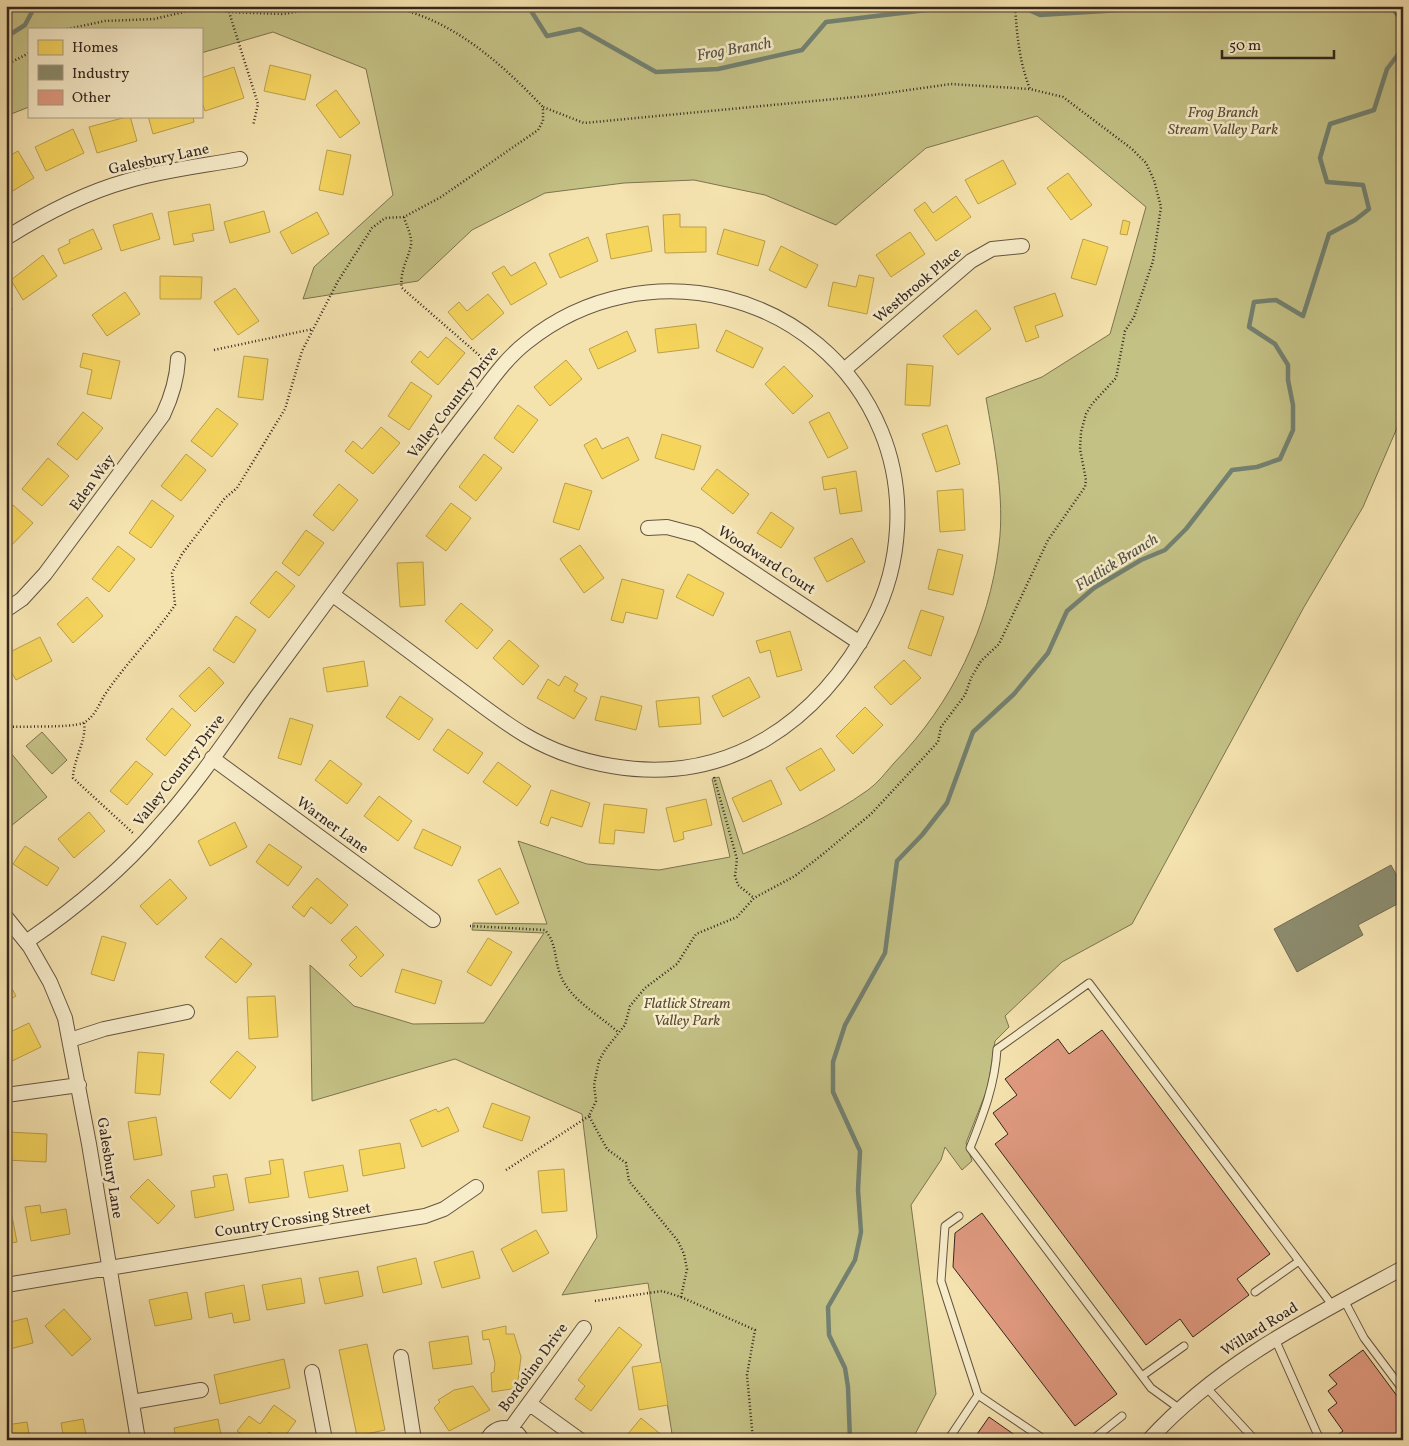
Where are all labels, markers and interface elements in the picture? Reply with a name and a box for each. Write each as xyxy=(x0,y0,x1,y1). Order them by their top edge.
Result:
legend xyxy=(28,28,202,118)
scale bar xyxy=(1222,28,1334,60)
water label: Frog Branch xyxy=(695,33,773,67)
text: 50 m xyxy=(1229,36,1261,57)
text: Homes xyxy=(72,38,118,59)
text: Industry xyxy=(72,64,129,85)
text: Other xyxy=(72,88,111,109)
park label: Frog Branch Stream Valley Park xyxy=(1168,103,1278,141)
street label: Galesbury Lane xyxy=(107,139,211,181)
street label: Westbrook Place xyxy=(870,243,966,329)
street label: Valley Country Drive xyxy=(404,343,504,463)
street label: Eden Way xyxy=(65,450,121,516)
street label: Woodward Court xyxy=(713,521,819,601)
water label: Flatlick Branch xyxy=(1071,529,1163,597)
street label: Valley Country Drive xyxy=(130,711,230,831)
street label: Warner Lane xyxy=(291,793,373,859)
park label: Flatlick Stream Valley Park xyxy=(643,994,731,1032)
street label: Galesbury Lane xyxy=(91,1116,127,1220)
street label: Country Crossing Street xyxy=(213,1198,373,1244)
street label: Willard Road xyxy=(1217,1298,1303,1362)
street label: Bordolino Drive xyxy=(495,1319,573,1417)

